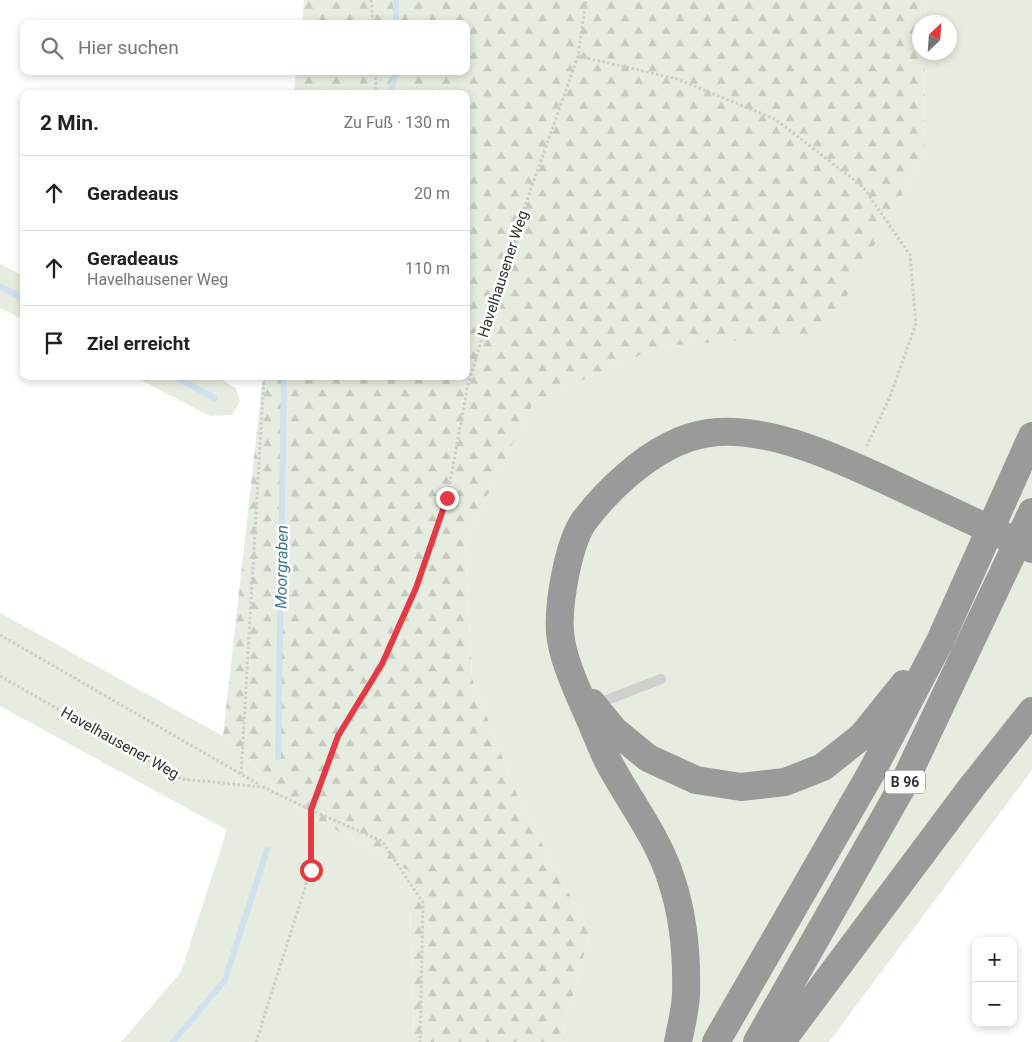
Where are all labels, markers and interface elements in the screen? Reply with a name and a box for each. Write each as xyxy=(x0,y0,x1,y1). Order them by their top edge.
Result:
north arrow xyxy=(912,15,957,60)
search box xyxy=(20,20,470,75)
icon: search xyxy=(38,34,66,62)
text: Hier suchen xyxy=(78,36,179,59)
text: 2 Min. xyxy=(40,111,99,135)
text: Zu Fuß · 130 m xyxy=(344,113,450,132)
icon: ahead xyxy=(40,179,68,207)
text: Geradeaus xyxy=(87,182,179,205)
text: 20 m xyxy=(414,184,450,203)
street label: Havelhausener Weg xyxy=(474,208,532,340)
text: Geradeaus xyxy=(87,247,179,270)
icon: ahead xyxy=(40,254,68,282)
text: 110 m xyxy=(405,259,450,278)
text: Havelhausener Weg xyxy=(87,270,228,289)
icon: arrive xyxy=(40,329,68,357)
text: Ziel erreicht xyxy=(87,332,190,355)
route end xyxy=(436,487,459,510)
water label: Moorgraben xyxy=(271,525,292,609)
street label: Havelhausener Weg xyxy=(58,703,182,783)
road number: B 96 xyxy=(885,770,925,794)
route start xyxy=(300,859,323,882)
map controls xyxy=(972,937,1017,1027)
button: + xyxy=(972,937,1017,982)
button: − xyxy=(972,982,1017,1027)

